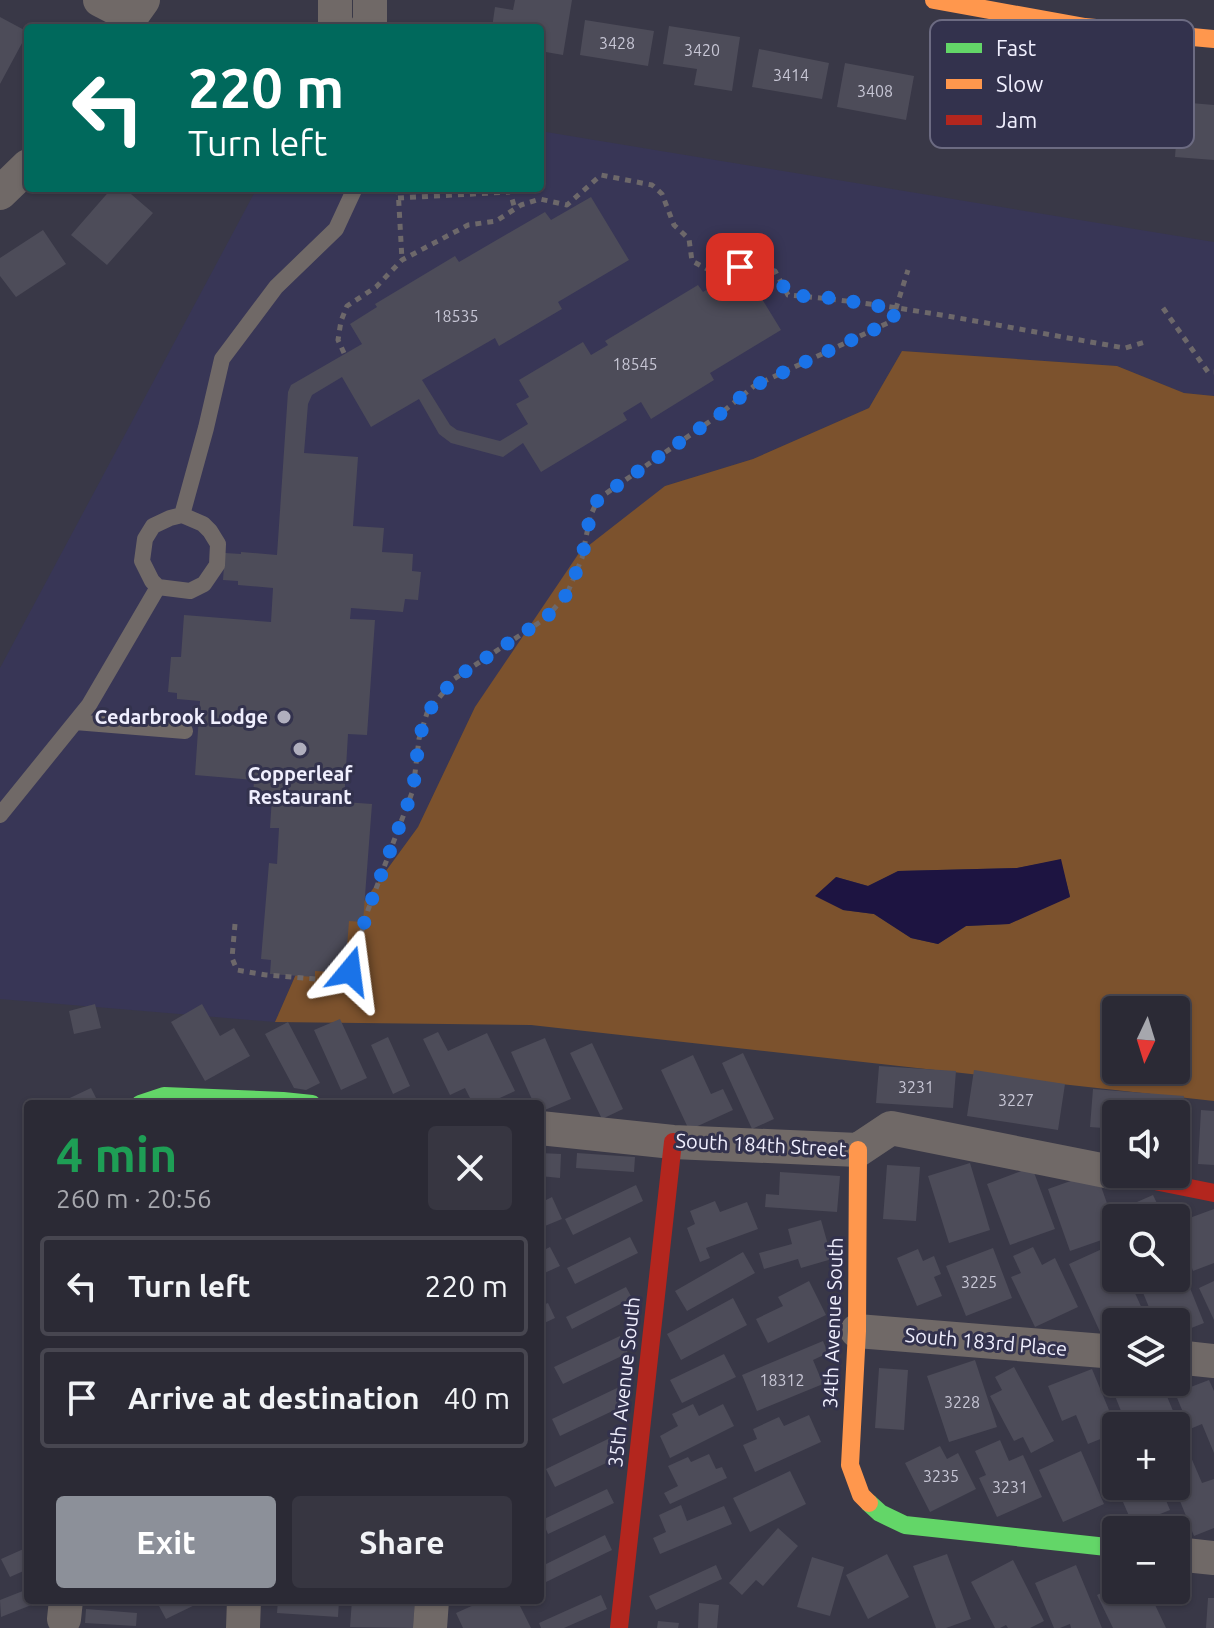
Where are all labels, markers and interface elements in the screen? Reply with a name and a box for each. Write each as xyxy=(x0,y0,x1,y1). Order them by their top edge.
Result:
legend xyxy=(930,20,1194,148)
house number: 3428 xyxy=(599,34,635,52)
text: Fast xyxy=(996,35,1037,60)
house number: 3420 xyxy=(684,41,720,59)
icon: left xyxy=(56,56,160,160)
text: 220 m xyxy=(188,56,344,119)
house number: 3414 xyxy=(773,66,809,84)
text: Slow xyxy=(996,71,1043,96)
house number: 3408 xyxy=(857,82,893,100)
text: Jam xyxy=(996,107,1037,132)
text: Turn left xyxy=(188,122,327,163)
pin xyxy=(706,233,774,301)
icon: arrive xyxy=(718,245,762,289)
house number: 18535 xyxy=(433,307,479,325)
house number: 18545 xyxy=(612,355,658,373)
place label: Cedarbrook Lodge xyxy=(94,705,268,728)
marker: Cedarbrook Lodge xyxy=(275,708,293,726)
marker: Copperleaf Restaurant xyxy=(291,740,309,758)
place label: Copperleaf Restaurant xyxy=(247,762,353,808)
position arrow xyxy=(308,929,392,1013)
north arrow xyxy=(1102,996,1190,1084)
map controls xyxy=(1102,996,1190,1604)
house number: 3231 xyxy=(898,1078,934,1096)
house number: 3227 xyxy=(998,1091,1034,1109)
button: sound xyxy=(1102,1100,1190,1188)
button: close xyxy=(428,1126,512,1210)
text: 4 min xyxy=(56,1127,177,1181)
street label: South 184th Street xyxy=(675,1129,847,1160)
text: 260 m · 20:56 xyxy=(56,1184,212,1213)
button: search xyxy=(1102,1204,1190,1292)
street label: 34th Avenue South xyxy=(818,1237,847,1409)
icon: left xyxy=(60,1264,104,1308)
text: Turn left xyxy=(128,1269,250,1303)
text: 220 m xyxy=(424,1269,508,1303)
house number: 3225 xyxy=(961,1273,997,1291)
street label: 35th Avenue South xyxy=(603,1296,644,1468)
button: layers xyxy=(1102,1308,1190,1396)
street label: South 183rd Place xyxy=(904,1323,1068,1360)
house number: 18312 xyxy=(759,1371,805,1389)
icon: arrive xyxy=(60,1376,104,1420)
text: Arrive at destination xyxy=(128,1381,420,1415)
text: 40 m xyxy=(444,1381,510,1415)
house number: 3228 xyxy=(944,1393,980,1411)
button: + xyxy=(1102,1412,1190,1500)
house number: 3235 xyxy=(923,1467,959,1485)
house number: 3231 xyxy=(992,1478,1028,1496)
button: Exit xyxy=(56,1496,276,1588)
button: Share xyxy=(292,1496,512,1588)
button: − xyxy=(1102,1516,1190,1604)

